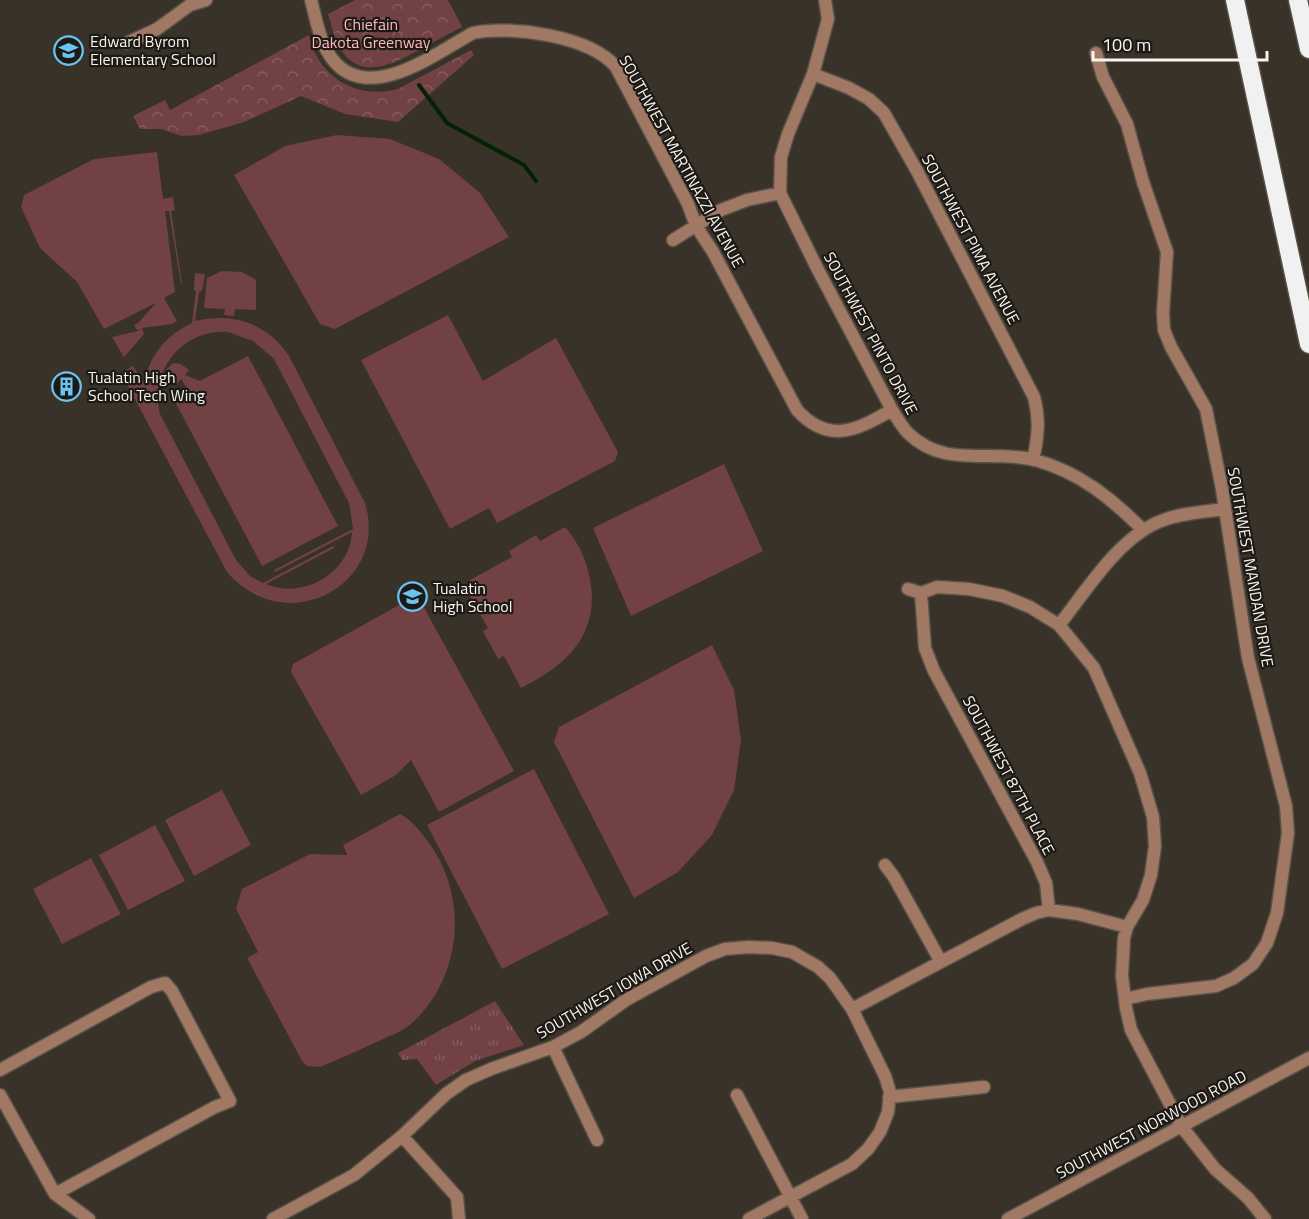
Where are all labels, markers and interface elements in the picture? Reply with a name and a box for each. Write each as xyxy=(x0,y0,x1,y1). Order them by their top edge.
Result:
park label: Chiefain Dakota Greenway xyxy=(311,12,431,54)
scale bar xyxy=(1093,24,1267,62)
place label: Edward Byrom Elementary School xyxy=(90,29,216,71)
text: 100 m xyxy=(1102,31,1151,58)
school or university icon: Edward Byrom Elementary School xyxy=(53,34,85,66)
street label: SOUTHWEST MARTINAZZI AVENUE xyxy=(613,50,751,272)
street label: SOUTHWEST PIMA AVENUE xyxy=(916,150,1026,328)
street label: SOUTHWEST PINTO DRIVE xyxy=(818,247,924,419)
place label: Tualatin High School Tech Wing xyxy=(88,365,205,407)
building icon: Tualatin High School Tech Wing xyxy=(51,370,83,402)
street label: SOUTHWEST MANDAN DRIVE xyxy=(1222,465,1280,669)
place label: Tualatin High School xyxy=(433,576,512,618)
school or university icon: Tualatin High School xyxy=(396,581,428,613)
street label: SOUTHWEST 87TH PLACE xyxy=(957,691,1061,859)
street label: SOUTHWEST IOWA DRIVE xyxy=(532,936,696,1044)
street label: SOUTHWEST NORWOOD ROAD xyxy=(1051,1063,1251,1185)

